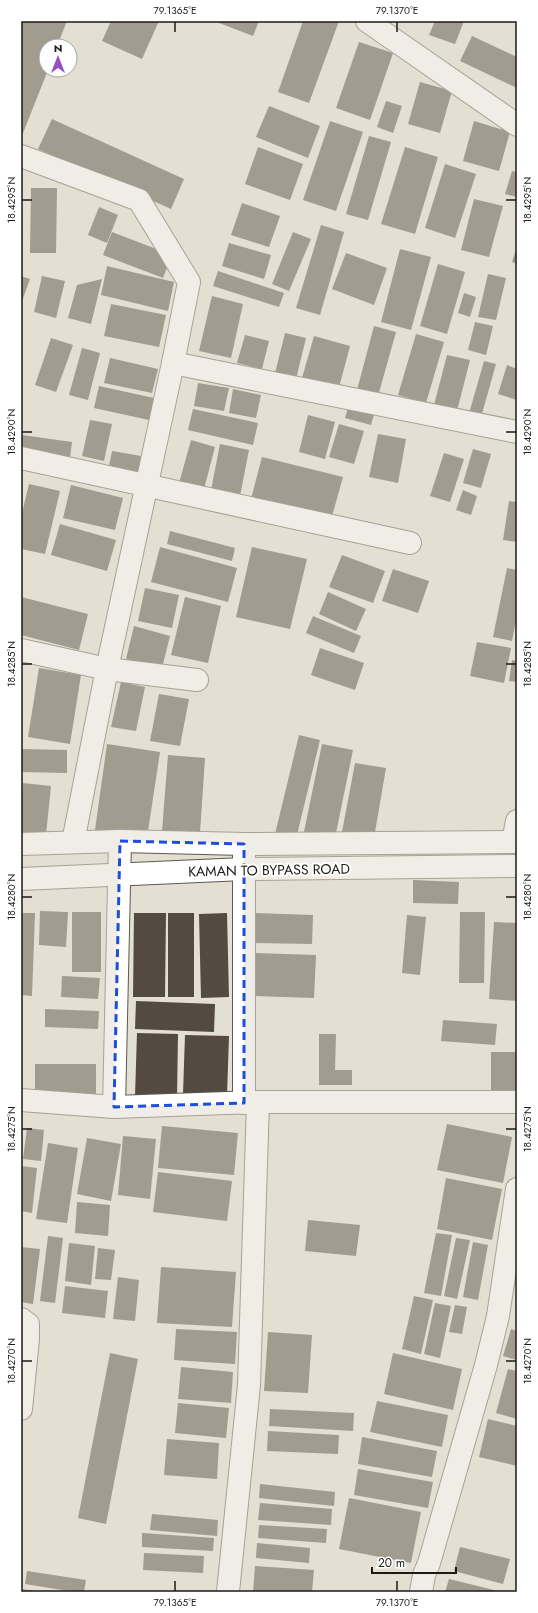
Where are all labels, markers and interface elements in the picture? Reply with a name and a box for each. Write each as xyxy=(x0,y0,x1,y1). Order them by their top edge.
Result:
text: 79.1365°E xyxy=(154,3,196,18)
text: 79.1370°E xyxy=(376,3,418,18)
north arrow xyxy=(38,38,78,78)
text: N xyxy=(54,40,62,56)
text: 18.4295°N xyxy=(4,177,19,223)
text: 18.4295°N xyxy=(520,177,535,223)
text: 18.4290°N xyxy=(4,409,19,455)
text: 18.4290°N xyxy=(520,409,535,455)
text: 18.4285°N xyxy=(4,641,19,687)
text: 18.4285°N xyxy=(520,641,535,687)
street label: KAMAN TO BYPASS ROAD xyxy=(188,859,350,881)
text: 18.4280°N xyxy=(4,874,19,920)
text: 18.4280°N xyxy=(520,874,535,920)
text: 18.4275°N xyxy=(4,1106,19,1152)
text: 18.4275°N xyxy=(520,1106,535,1152)
text: 18.4270°N xyxy=(4,1338,19,1384)
text: 18.4270°N xyxy=(520,1338,535,1384)
scale bar xyxy=(372,1549,456,1575)
text: 20 m xyxy=(378,1554,405,1572)
text: 79.1365°E xyxy=(154,1595,196,1610)
text: 79.1370°E xyxy=(376,1595,418,1610)

